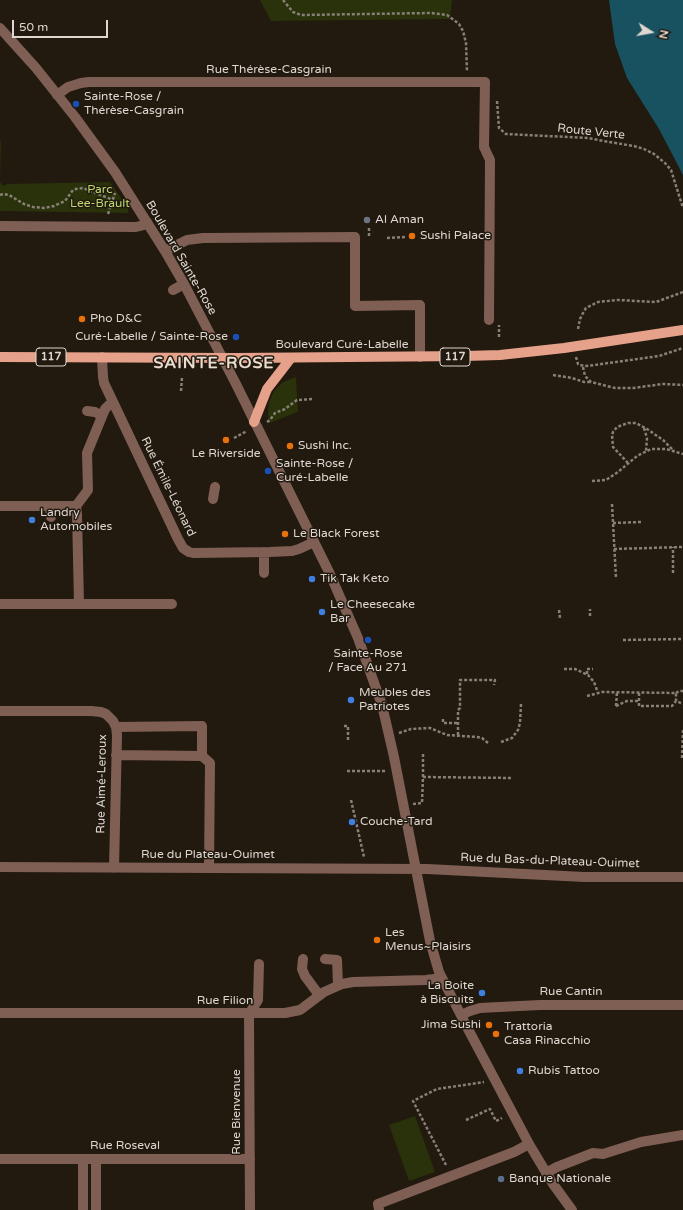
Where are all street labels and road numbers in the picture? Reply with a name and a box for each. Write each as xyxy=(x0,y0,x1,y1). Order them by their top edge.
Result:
street label: Rue Thérèse-Casgrain xyxy=(206,63,332,77)
street label: Route Verte xyxy=(556,121,626,143)
street label: Boulevard Sainte-Rose xyxy=(142,198,220,318)
street label: Boulevard Curé-Labelle xyxy=(275,338,409,352)
road number: 117 xyxy=(36,348,66,366)
road number: 117 xyxy=(440,348,470,366)
street label: Rue Émile-Léonard xyxy=(138,435,198,539)
street label: Rue Aimé-Leroux xyxy=(94,734,110,834)
street label: Rue du Plateau-Ouimet xyxy=(141,848,275,862)
street label: Rue du Bas-du-Plateau-Ouimet xyxy=(460,851,640,871)
street label: Rue Cantin xyxy=(540,985,602,999)
street label: Rue Filion xyxy=(197,994,253,1008)
street label: Rue Bienvenue xyxy=(230,1069,244,1155)
street label: Rue Roseval xyxy=(90,1139,160,1153)

